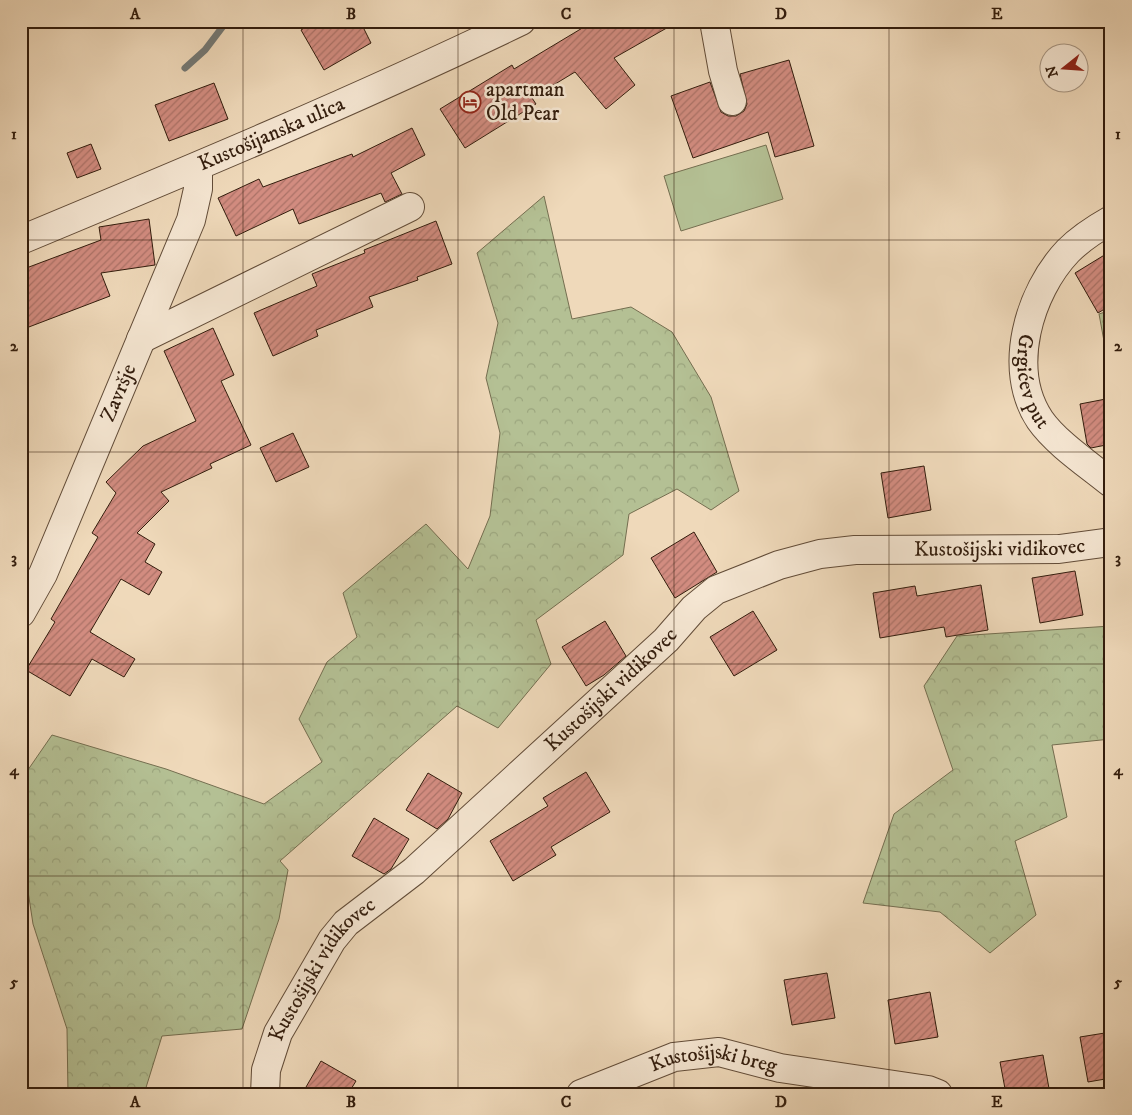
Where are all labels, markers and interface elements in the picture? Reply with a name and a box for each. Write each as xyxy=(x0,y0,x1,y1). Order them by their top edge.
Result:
text: A xyxy=(129,4,141,24)
text: B xyxy=(346,4,356,24)
text: C xyxy=(561,4,571,24)
text: D xyxy=(775,4,787,24)
text: E xyxy=(991,4,1003,24)
north arrow xyxy=(1040,42,1090,92)
text: N xyxy=(1042,63,1063,80)
place label: apartman Old Pear xyxy=(486,77,565,127)
hotel icon: apartman Old Pear xyxy=(458,90,482,114)
street label: Kustošijanska ulica xyxy=(194,91,349,177)
text: 1 xyxy=(11,124,17,144)
text: 1 xyxy=(1115,124,1121,144)
street label: Grgićev put xyxy=(1010,332,1055,434)
text: 2 xyxy=(10,336,19,356)
text: 2 xyxy=(1114,336,1123,356)
street label: Završje xyxy=(95,360,142,426)
street label: Kustošijski vidikovec xyxy=(914,533,1087,563)
text: 3 xyxy=(11,548,17,568)
text: 3 xyxy=(1115,548,1121,568)
street label: Kustošijski vidikovec xyxy=(539,623,684,757)
text: 4 xyxy=(8,760,19,780)
text: 4 xyxy=(1112,760,1123,780)
street label: Kustošijski vidikovec xyxy=(263,892,381,1044)
text: 5 xyxy=(9,972,18,992)
text: 5 xyxy=(1113,972,1122,992)
street label: Kustošijski breg xyxy=(646,1039,781,1080)
text: A xyxy=(129,1092,141,1112)
text: B xyxy=(346,1092,356,1112)
text: C xyxy=(561,1092,571,1112)
text: D xyxy=(775,1092,787,1112)
text: E xyxy=(991,1092,1003,1112)

